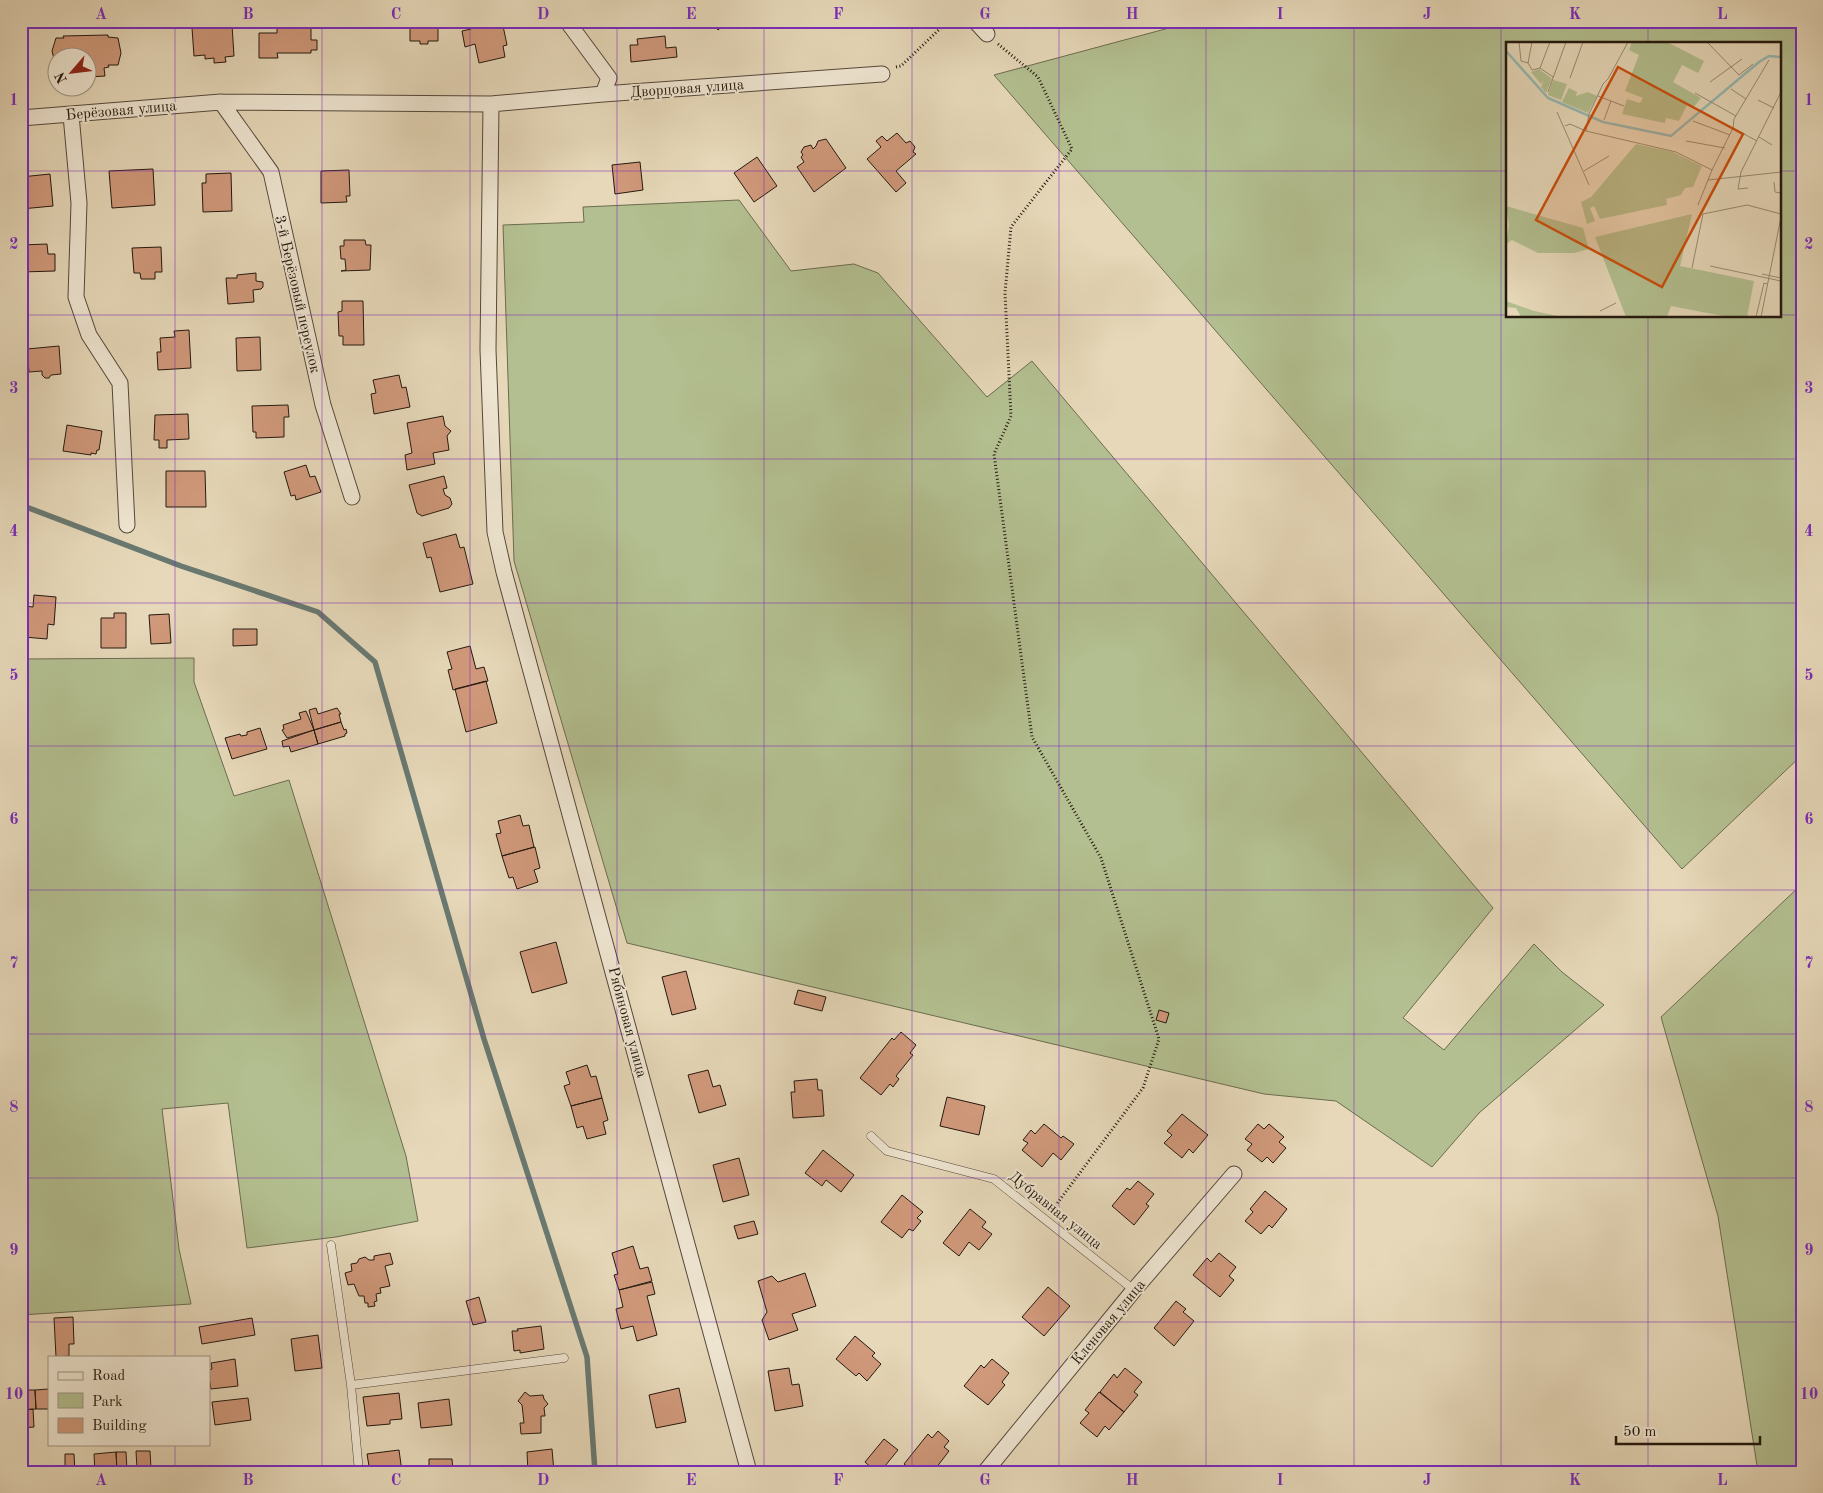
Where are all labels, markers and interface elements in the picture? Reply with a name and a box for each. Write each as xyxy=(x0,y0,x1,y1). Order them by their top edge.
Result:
text: A xyxy=(95,7,107,23)
text: B xyxy=(242,7,254,23)
text: C xyxy=(391,7,401,23)
text: D xyxy=(537,7,549,23)
text: E xyxy=(685,7,697,23)
text: F xyxy=(833,7,844,23)
text: G xyxy=(979,7,991,23)
text: H xyxy=(1125,7,1139,23)
text: I xyxy=(1276,7,1284,23)
text: J xyxy=(1423,7,1432,23)
text: K xyxy=(1569,7,1581,23)
text: L xyxy=(1717,7,1728,23)
inset map xyxy=(1506,42,1780,318)
north arrow xyxy=(48,48,98,98)
text: N xyxy=(53,69,70,86)
street label: Дворцовая улица xyxy=(630,78,745,101)
text: 1 xyxy=(9,93,19,109)
text: 1 xyxy=(1804,93,1814,109)
street label: Берёзовая улица xyxy=(65,99,178,124)
street label: 3-й Берёзовый переулок xyxy=(271,214,322,375)
text: 2 xyxy=(9,237,19,253)
text: 2 xyxy=(1804,237,1814,253)
text: 3 xyxy=(9,381,19,397)
text: 3 xyxy=(1804,381,1814,397)
text: 4 xyxy=(9,524,19,540)
text: 4 xyxy=(1804,524,1814,540)
text: 5 xyxy=(9,668,19,684)
text: 5 xyxy=(1804,668,1814,684)
text: 6 xyxy=(9,812,19,828)
text: 6 xyxy=(1804,812,1814,828)
text: 7 xyxy=(9,956,19,972)
text: 7 xyxy=(1804,956,1814,972)
street label: Рябиновая улица xyxy=(605,965,649,1080)
text: 8 xyxy=(9,1100,19,1116)
text: 8 xyxy=(1804,1100,1814,1116)
street label: Дубравная улица xyxy=(1006,1169,1105,1254)
text: 9 xyxy=(9,1243,19,1259)
text: 9 xyxy=(1804,1243,1814,1259)
street label: Кленовая улица xyxy=(1069,1277,1149,1368)
legend xyxy=(48,1356,210,1446)
text: Road xyxy=(92,1369,126,1384)
text: 10 xyxy=(5,1387,23,1403)
text: 10 xyxy=(1800,1387,1818,1403)
text: Park xyxy=(92,1395,123,1410)
scale bar xyxy=(1616,1413,1759,1445)
text: Building xyxy=(92,1419,147,1434)
text: 50 m xyxy=(1623,1425,1657,1440)
text: A xyxy=(95,1473,107,1489)
text: B xyxy=(242,1473,254,1489)
text: C xyxy=(391,1473,401,1489)
text: D xyxy=(537,1473,549,1489)
text: E xyxy=(685,1473,697,1489)
text: F xyxy=(833,1473,844,1489)
text: G xyxy=(979,1473,991,1489)
text: H xyxy=(1125,1473,1139,1489)
text: I xyxy=(1276,1473,1284,1489)
text: J xyxy=(1423,1473,1432,1489)
text: K xyxy=(1569,1473,1581,1489)
text: L xyxy=(1717,1473,1728,1489)

